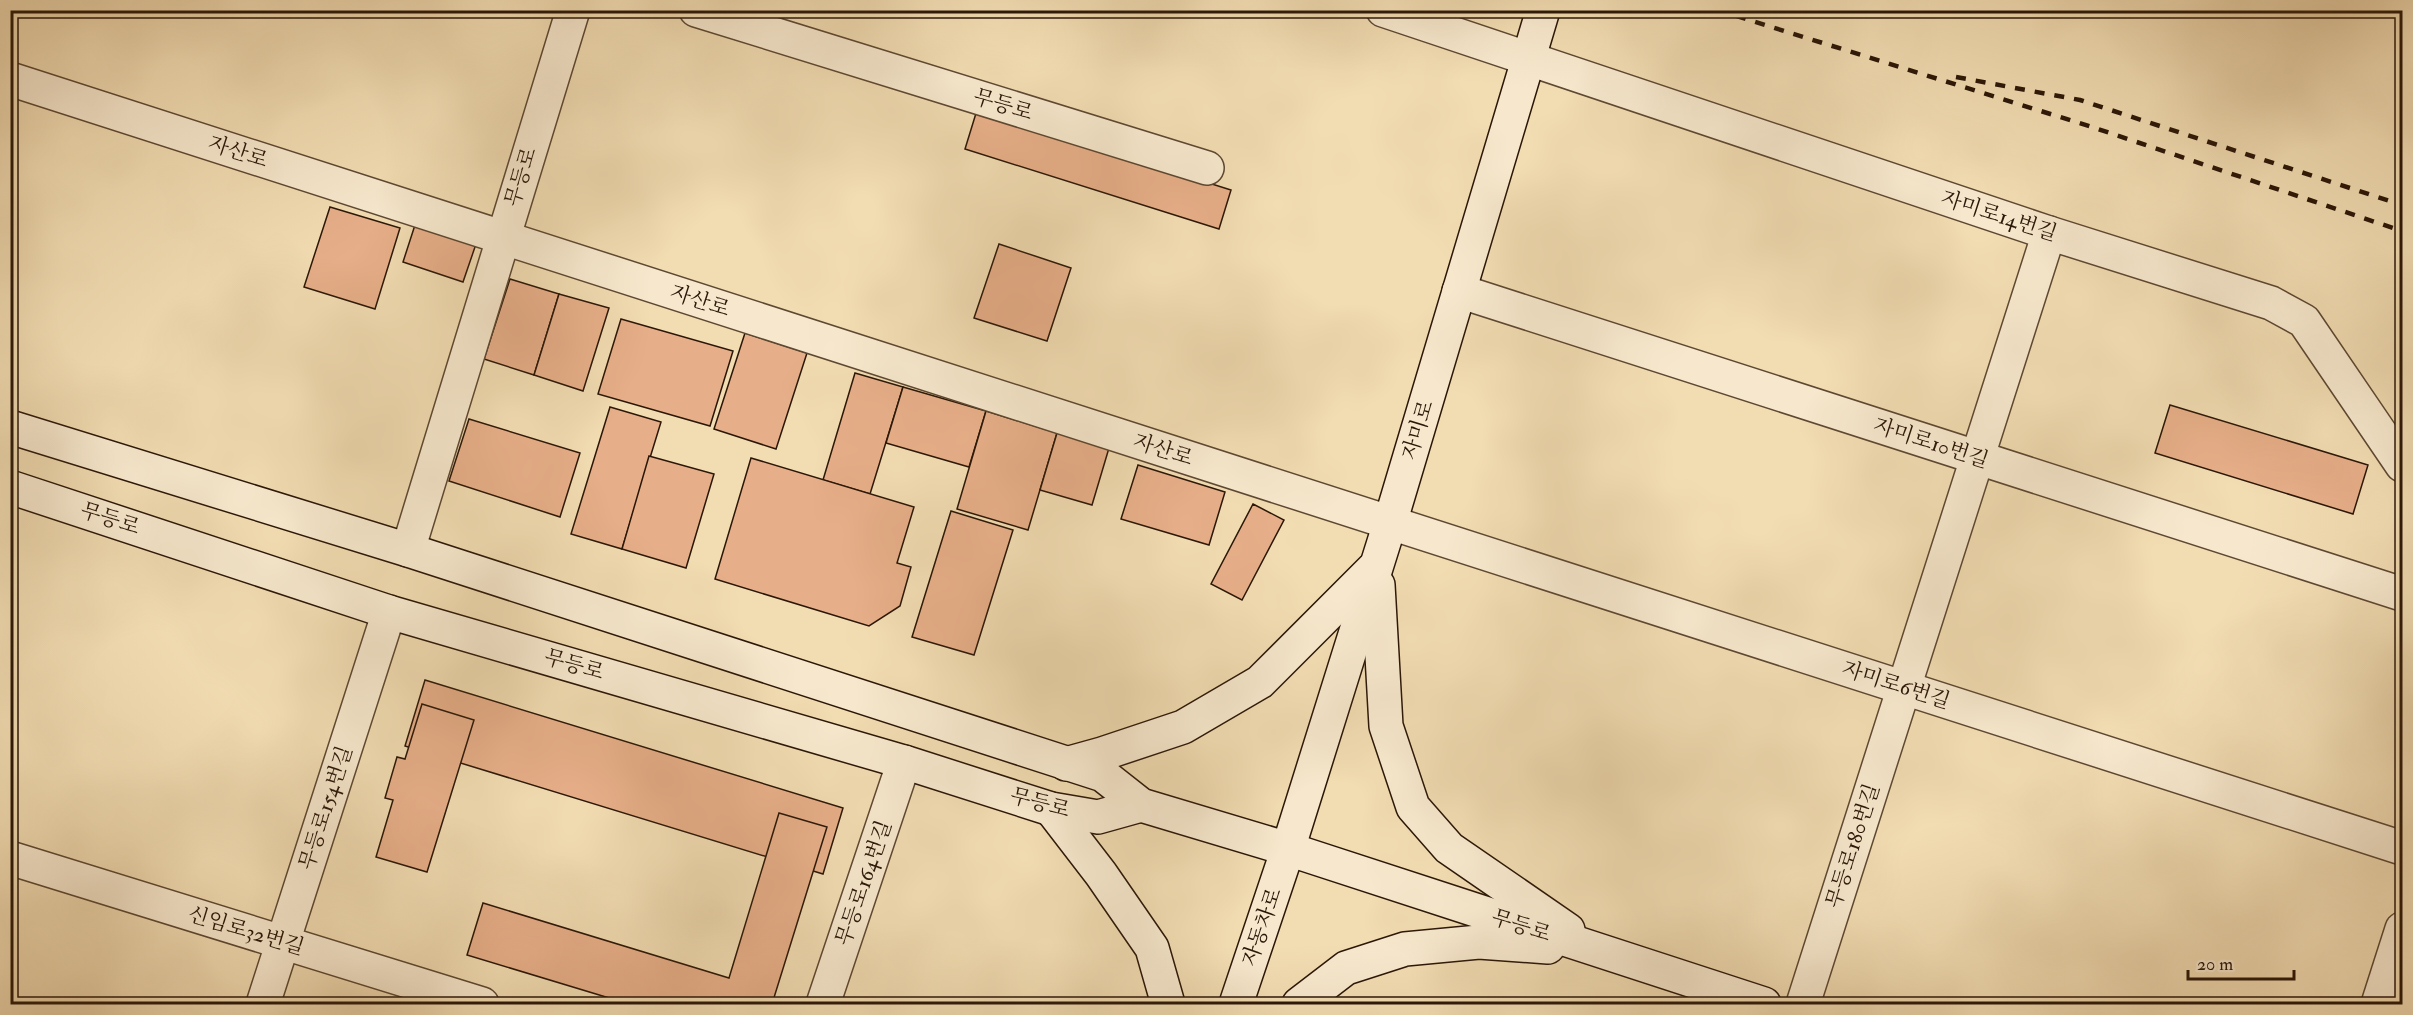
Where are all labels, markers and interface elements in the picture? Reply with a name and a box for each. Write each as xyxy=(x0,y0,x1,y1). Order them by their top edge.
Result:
street label: 무등로 xyxy=(970,83,1036,127)
street label: 자산로 xyxy=(205,130,271,174)
street label: 무등로 xyxy=(499,144,543,210)
street label: 자미로14번길 xyxy=(1938,185,2060,247)
street label: 자산로 xyxy=(667,279,733,323)
street label: 자미로 xyxy=(1396,397,1440,463)
street label: 자미로10번길 xyxy=(1870,412,1992,474)
street label: 자산로 xyxy=(1130,428,1196,472)
street label: 무등로 xyxy=(77,497,143,541)
street label: 무등로 xyxy=(541,644,607,686)
street label: 자미로6번길 xyxy=(1839,655,1953,715)
street label: 무등로154번길 xyxy=(293,743,359,873)
street label: 무등로180번길 xyxy=(1820,780,1886,912)
street label: 무등로 xyxy=(1007,782,1073,824)
street label: 무등로164번길 xyxy=(830,817,898,949)
street label: 자동차로 xyxy=(1236,884,1288,970)
street label: 신임로32번길 xyxy=(185,901,307,961)
street label: 무등로 xyxy=(1488,904,1554,948)
scale bar xyxy=(2188,943,2294,981)
text: 20 m xyxy=(2197,953,2233,976)

